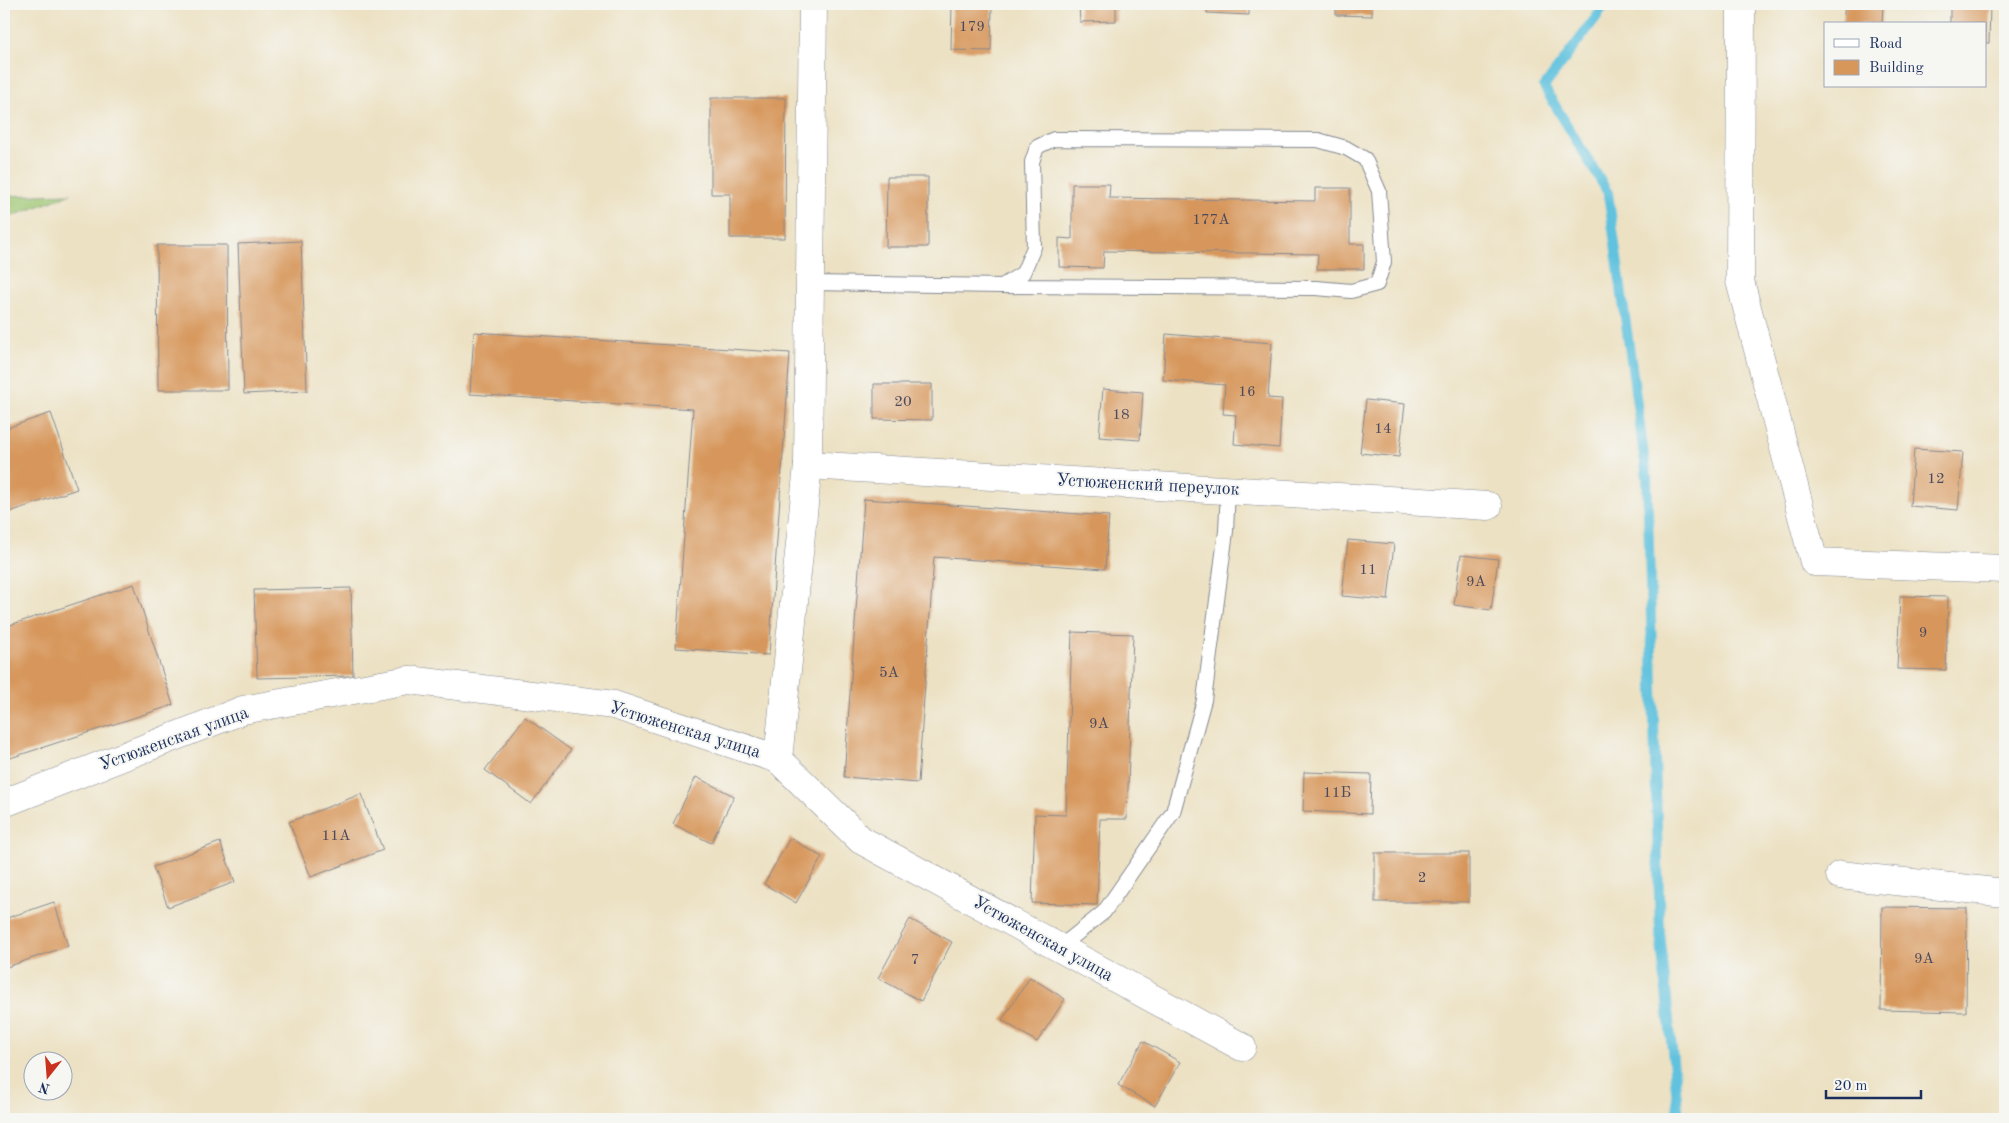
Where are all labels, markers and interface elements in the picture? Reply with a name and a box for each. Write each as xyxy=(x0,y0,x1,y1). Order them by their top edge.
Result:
house number: 179 xyxy=(959,20,985,35)
legend xyxy=(1824,22,1986,88)
text: Road xyxy=(1869,37,1903,52)
text: Building xyxy=(1869,61,1924,76)
house number: 177А xyxy=(1192,213,1230,228)
house number: 16 xyxy=(1238,385,1256,400)
house number: 20 xyxy=(894,395,912,410)
house number: 18 xyxy=(1112,408,1130,423)
house number: 14 xyxy=(1374,422,1392,437)
street label: Устюженский переулок xyxy=(1056,471,1240,499)
house number: 12 xyxy=(1927,472,1945,487)
house number: 11 xyxy=(1359,563,1377,578)
house number: 9А xyxy=(1466,575,1487,590)
house number: 9 xyxy=(1919,626,1927,641)
house number: 5А xyxy=(879,666,900,681)
street label: Устюженская улица xyxy=(607,698,763,762)
street label: Устюженская улица xyxy=(97,704,251,774)
house number: 9А xyxy=(1089,717,1110,732)
house number: 11Б xyxy=(1323,786,1351,801)
house number: 11А xyxy=(322,829,351,844)
house number: 2 xyxy=(1418,871,1426,886)
street label: Устюженская улица xyxy=(970,893,1116,985)
house number: 9А xyxy=(1914,952,1935,967)
house number: 7 xyxy=(911,953,919,968)
north arrow xyxy=(22,1050,72,1100)
scale bar xyxy=(1826,1068,1922,1100)
text: N xyxy=(37,1079,52,1096)
text: 20 m xyxy=(1834,1079,1868,1094)

